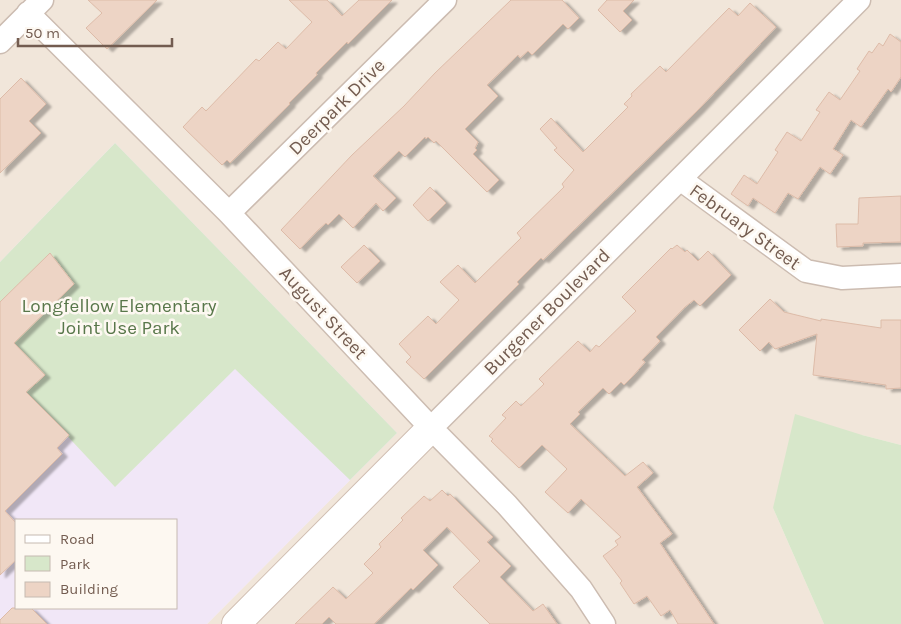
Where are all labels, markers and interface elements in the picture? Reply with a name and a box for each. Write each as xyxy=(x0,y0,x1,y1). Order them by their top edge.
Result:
scale bar xyxy=(18,15,171,47)
text: 50 m xyxy=(25,24,60,42)
street label: Deerpark Drive xyxy=(284,54,390,160)
street label: February Street xyxy=(685,179,805,275)
street label: Burgener Boulevard xyxy=(479,244,615,380)
street label: August Street xyxy=(275,262,371,364)
park label: Longfellow Elementary Joint Use Park xyxy=(21,295,217,339)
legend xyxy=(15,519,178,609)
text: Road xyxy=(60,530,95,548)
text: Park xyxy=(60,555,90,573)
text: Building xyxy=(60,580,118,598)

